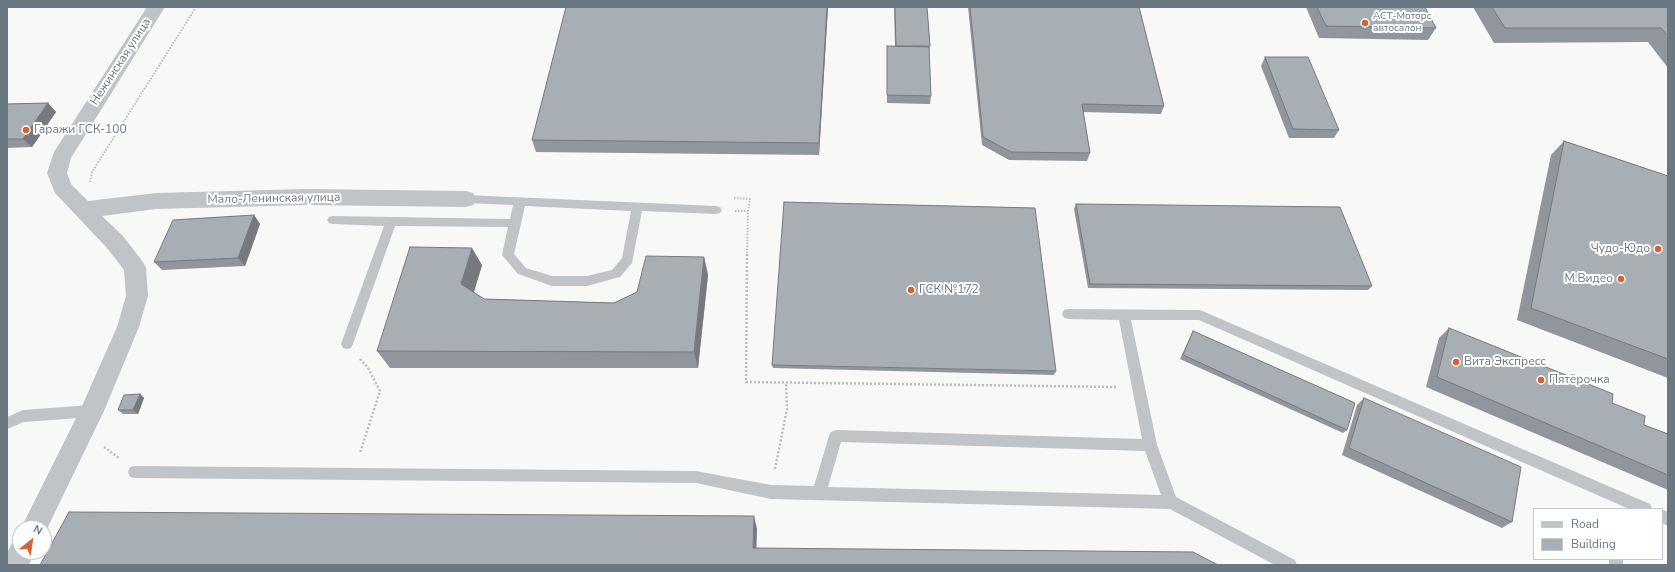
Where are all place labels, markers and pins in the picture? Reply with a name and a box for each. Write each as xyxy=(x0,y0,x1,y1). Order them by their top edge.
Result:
place label: АСТ-Моторс автосалон xyxy=(1373,11,1431,34)
marker: АСТ-Моторс автосалон xyxy=(1360,18,1370,28)
place label: Гаражи ГСК-100 xyxy=(34,123,127,137)
marker: Гаражи ГСК-100 xyxy=(21,125,31,135)
place label: Чудо-Юдо xyxy=(1591,242,1650,256)
marker: Чудо-Юдо xyxy=(1653,244,1663,254)
place label: М.Видео xyxy=(1564,272,1613,286)
marker: М.Видео xyxy=(1616,274,1626,284)
place label: ГСК №172 xyxy=(919,283,979,297)
marker: ГСК №172 xyxy=(906,285,916,295)
place label: Вита Экспресс xyxy=(1464,355,1546,369)
marker: Вита Экспресс xyxy=(1451,357,1461,367)
place label: Пятёрочка xyxy=(1549,373,1610,387)
marker: Пятёрочка xyxy=(1536,375,1546,385)

